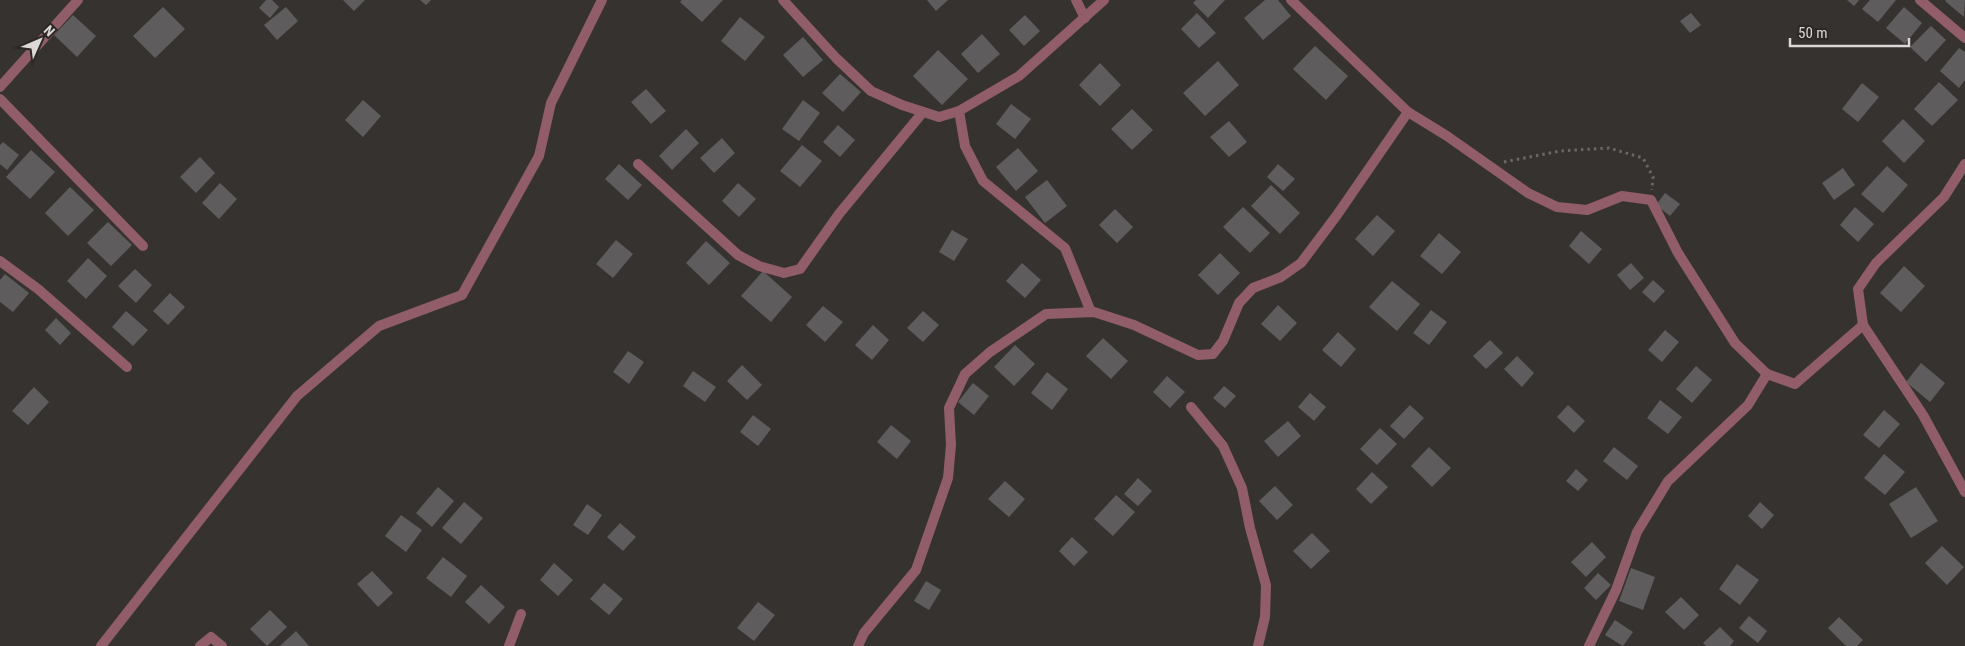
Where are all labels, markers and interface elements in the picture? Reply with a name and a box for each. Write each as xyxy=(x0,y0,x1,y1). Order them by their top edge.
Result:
north arrow xyxy=(15,15,65,65)
scale bar xyxy=(1790,15,1909,47)
text: N xyxy=(41,22,58,39)
text: 50 m xyxy=(1798,24,1828,42)

